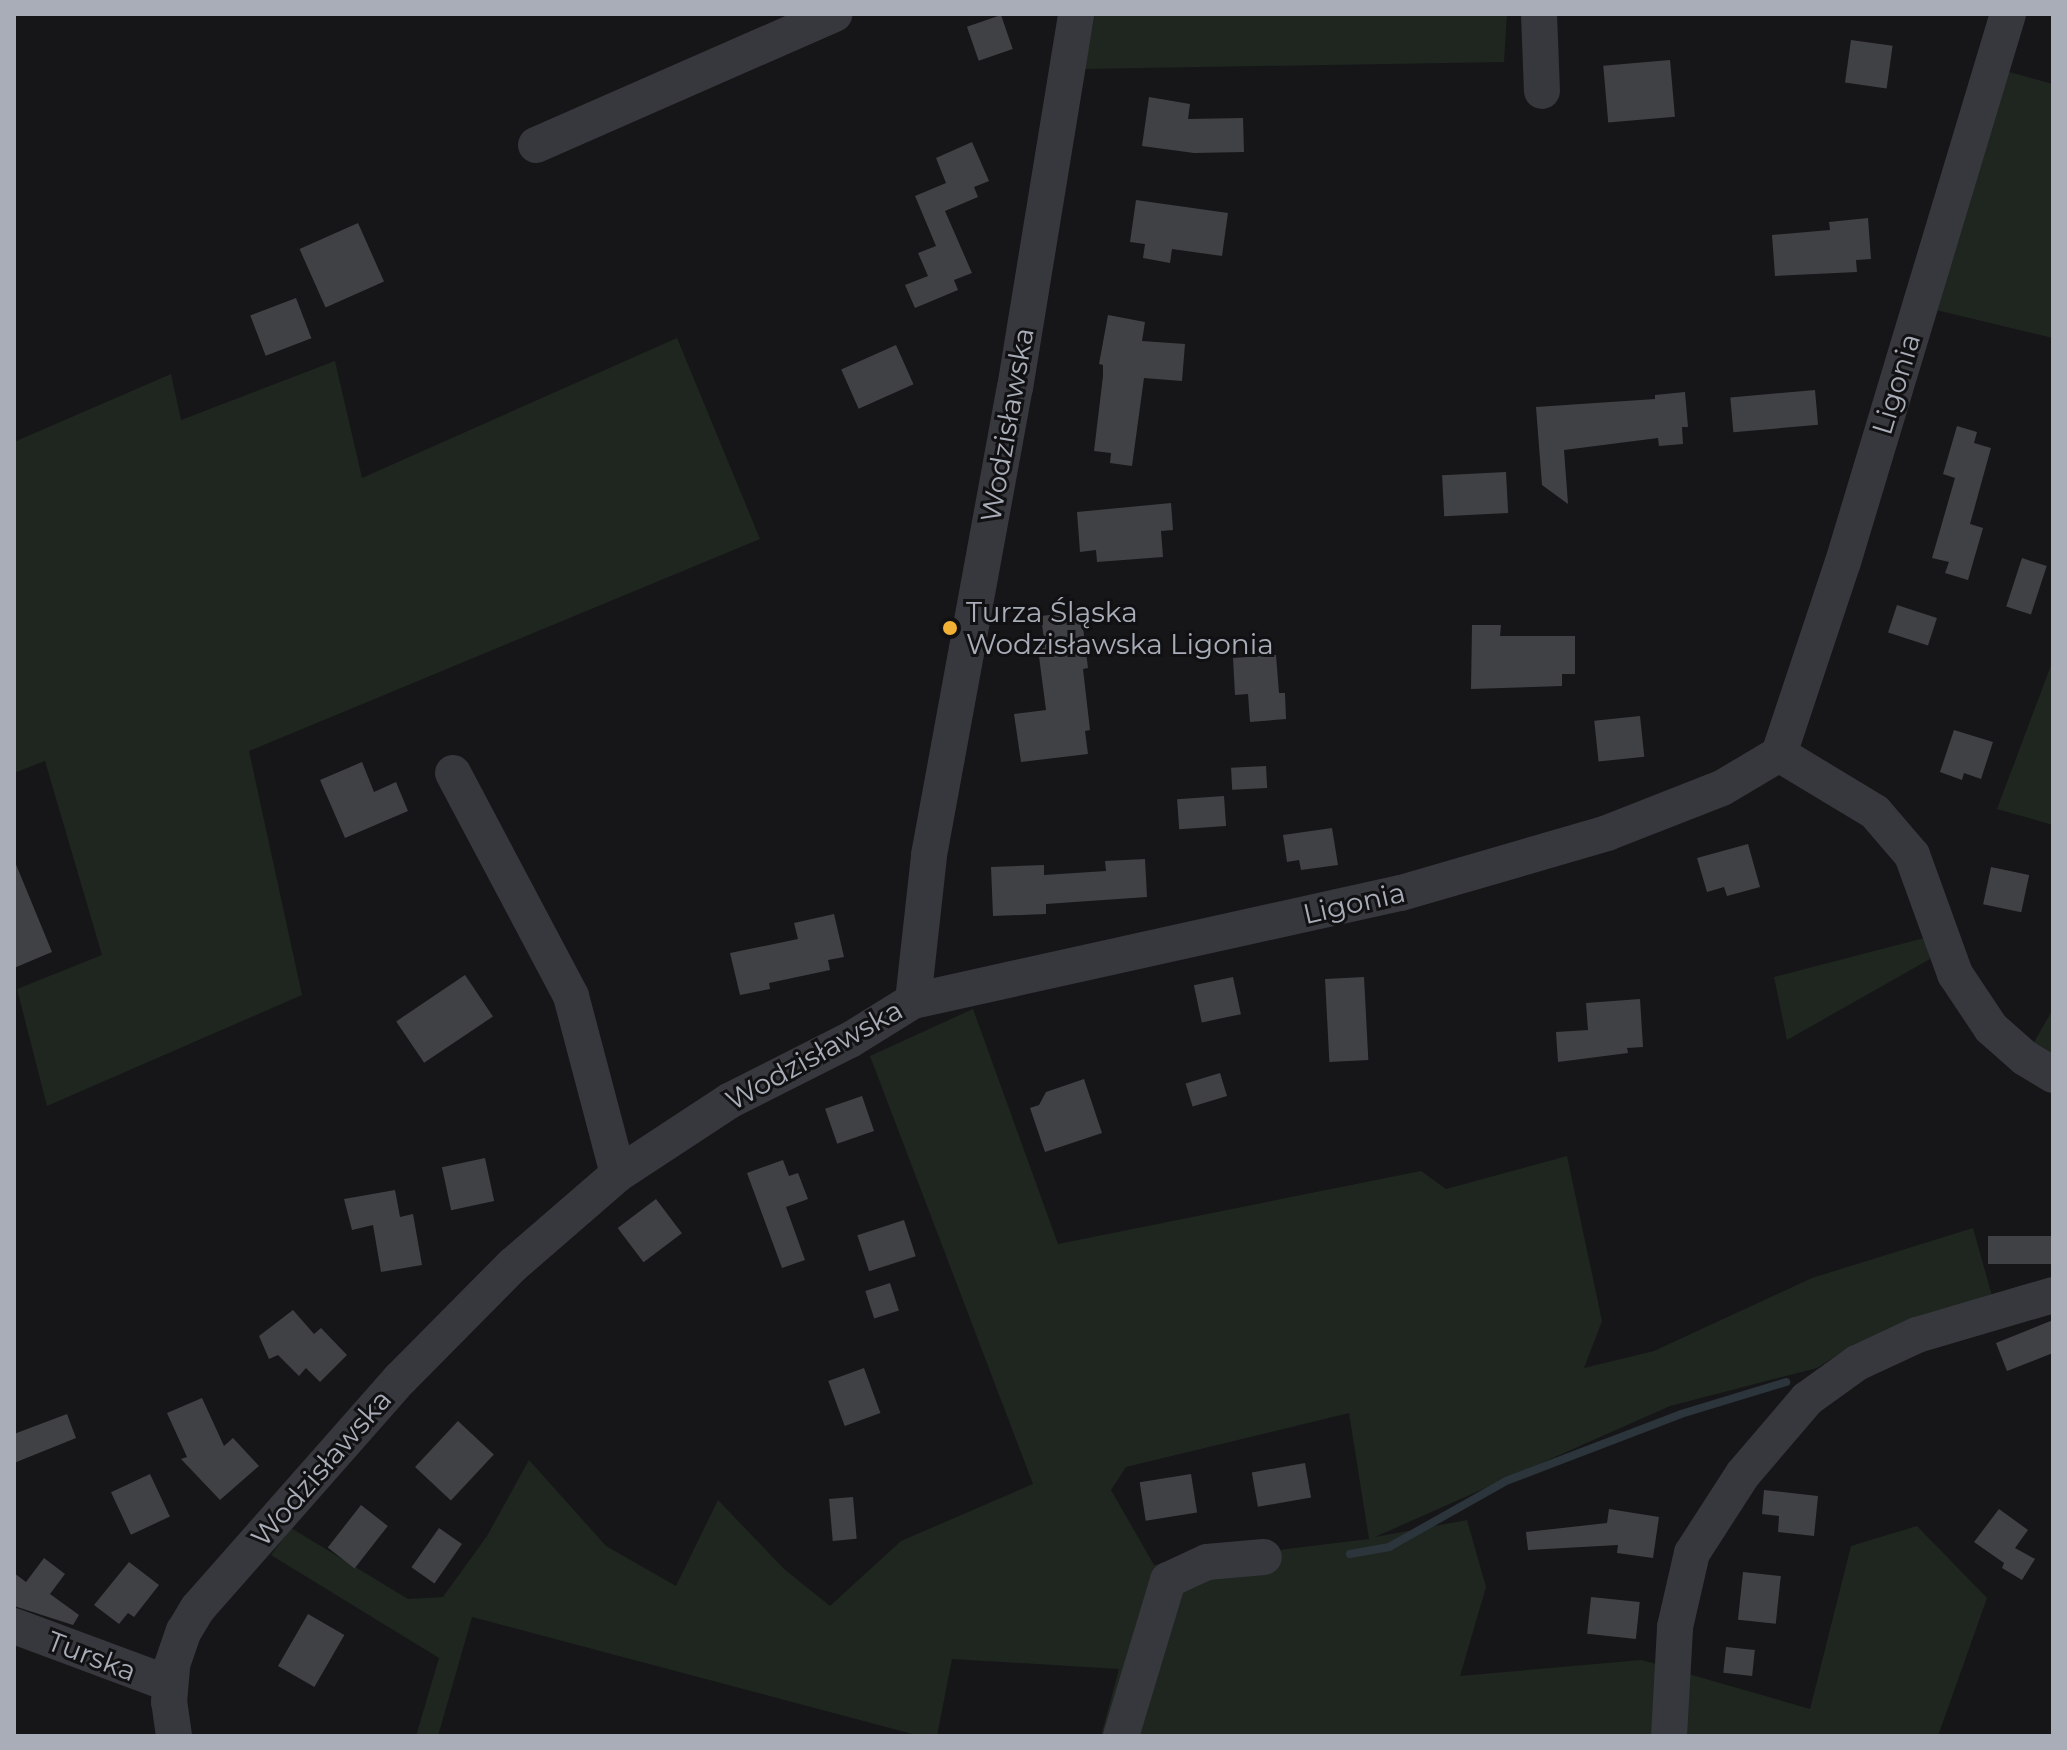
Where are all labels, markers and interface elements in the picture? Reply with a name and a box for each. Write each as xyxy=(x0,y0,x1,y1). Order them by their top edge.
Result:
street label: Wodzisławska xyxy=(973,325,1041,525)
street label: Ligonia xyxy=(1865,329,1927,439)
place label: Turza Śląska Wodzisławska Ligonia xyxy=(966,595,1274,661)
marker: Turza Śląska Wodzisławska Ligonia xyxy=(941,619,959,637)
street label: Ligonia xyxy=(1300,875,1408,931)
street label: Wodzisławska xyxy=(720,993,908,1117)
street label: Wodzisławska xyxy=(244,1383,398,1553)
street label: Turska xyxy=(43,1624,141,1688)

